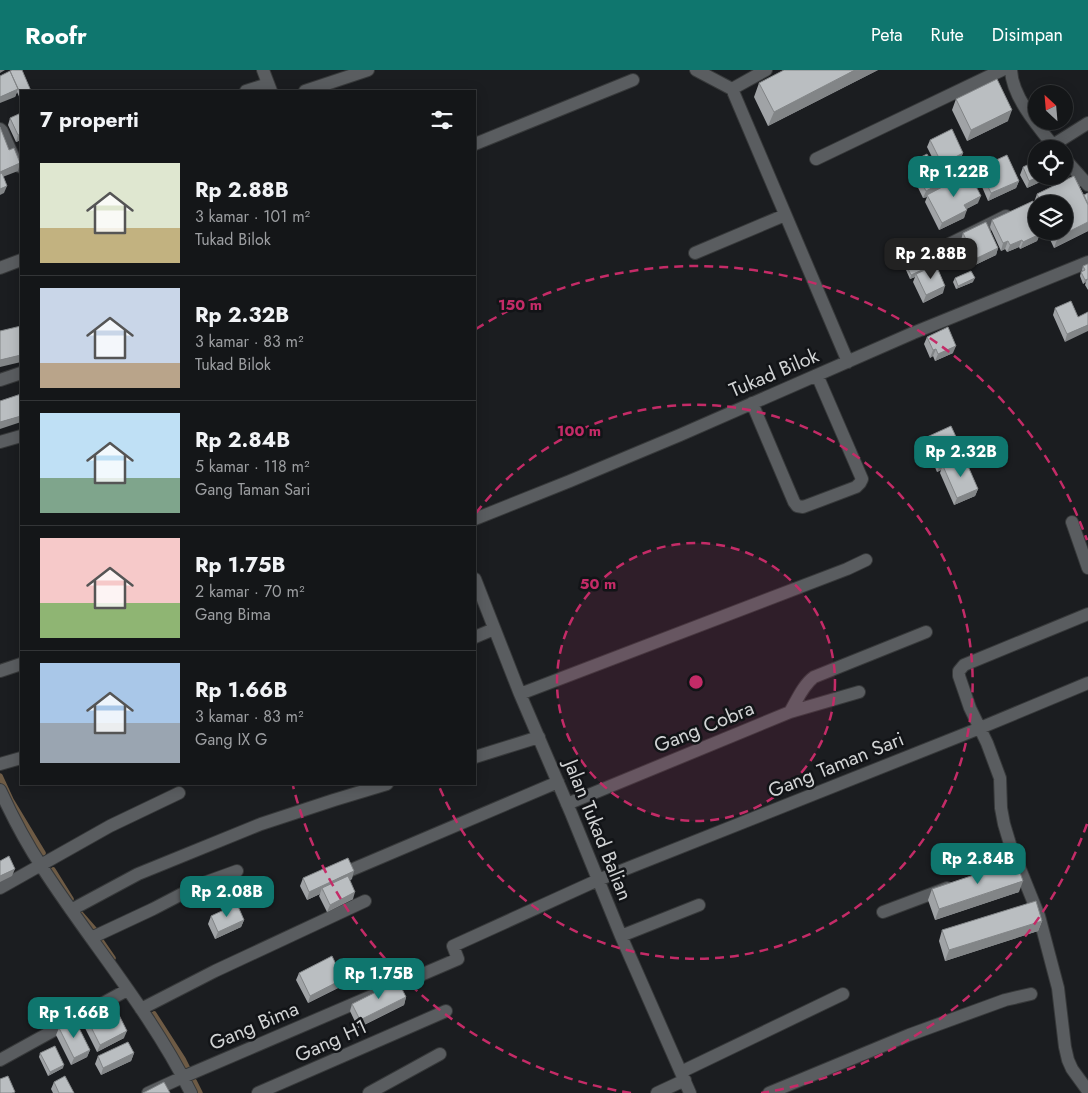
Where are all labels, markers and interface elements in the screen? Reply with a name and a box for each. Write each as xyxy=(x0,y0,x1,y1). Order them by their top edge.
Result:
text: Roofr xyxy=(25,18,87,53)
text: Peta xyxy=(871,22,903,48)
text: Rute xyxy=(931,22,964,48)
text: Disimpan xyxy=(992,22,1063,48)
north arrow xyxy=(1028,85,1072,130)
map controls xyxy=(1028,85,1073,240)
text: 7 properti xyxy=(40,105,139,135)
icon: filters xyxy=(428,106,456,134)
button: locate xyxy=(1028,140,1073,185)
pin: Rp 1.22B xyxy=(902,156,1006,198)
text: Rp 1.22B xyxy=(919,160,989,183)
text: Rp 2.88B xyxy=(195,175,289,205)
icon: home xyxy=(80,183,140,243)
button: layers xyxy=(1028,195,1073,240)
text: 3 kamar · 101 m² xyxy=(195,205,310,228)
text: Tukad Bilok xyxy=(195,228,271,251)
pin: Rp 2.88B xyxy=(879,238,983,280)
text: Rp 2.88B xyxy=(895,242,967,265)
text: 150 m xyxy=(498,294,542,316)
text: Rp 2.32B xyxy=(195,300,289,330)
icon: home xyxy=(80,308,140,368)
text: 3 kamar · 83 m² xyxy=(195,330,304,353)
street label: Tukad Bilok xyxy=(725,341,823,405)
text: Tukad Bilok xyxy=(195,353,271,376)
text: 100 m xyxy=(557,420,601,442)
text: Rp 2.84B xyxy=(195,425,290,455)
icon: home xyxy=(80,433,140,493)
pin: Rp 2.32B xyxy=(909,436,1013,478)
text: Rp 2.32B xyxy=(925,440,997,463)
text: 5 kamar · 118 m² xyxy=(195,455,310,478)
text: Gang Taman Sari xyxy=(195,478,310,501)
text: Rp 1.75B xyxy=(195,550,285,580)
icon: home xyxy=(80,558,140,618)
text: 50 m xyxy=(580,573,616,595)
text: 2 kamar · 70 m² xyxy=(195,580,305,603)
text: Gang Bima xyxy=(195,603,271,626)
centre of rings xyxy=(687,673,705,691)
text: Rp 1.66B xyxy=(195,675,287,705)
icon: home xyxy=(80,683,140,743)
street label: Gang Cobra xyxy=(650,694,758,760)
text: 3 kamar · 83 m² xyxy=(195,705,304,728)
street label: Gang Taman Sari xyxy=(764,725,908,805)
text: Gang IX G xyxy=(195,728,267,751)
street label: Jalan Tukad Balian xyxy=(555,752,640,905)
pin: Rp 2.84B xyxy=(926,842,1030,885)
text: Rp 2.84B xyxy=(942,847,1014,870)
pin: Rp 2.08B xyxy=(175,876,279,918)
text: Rp 2.08B xyxy=(191,880,263,903)
pin: Rp 1.75B xyxy=(327,958,431,1000)
text: Rp 1.75B xyxy=(345,962,413,985)
street label: Gang Bima xyxy=(205,994,303,1058)
pin: Rp 1.66B xyxy=(22,996,126,1039)
text: Rp 1.66B xyxy=(39,1001,109,1024)
street label: Gang H1 xyxy=(290,1012,372,1070)

